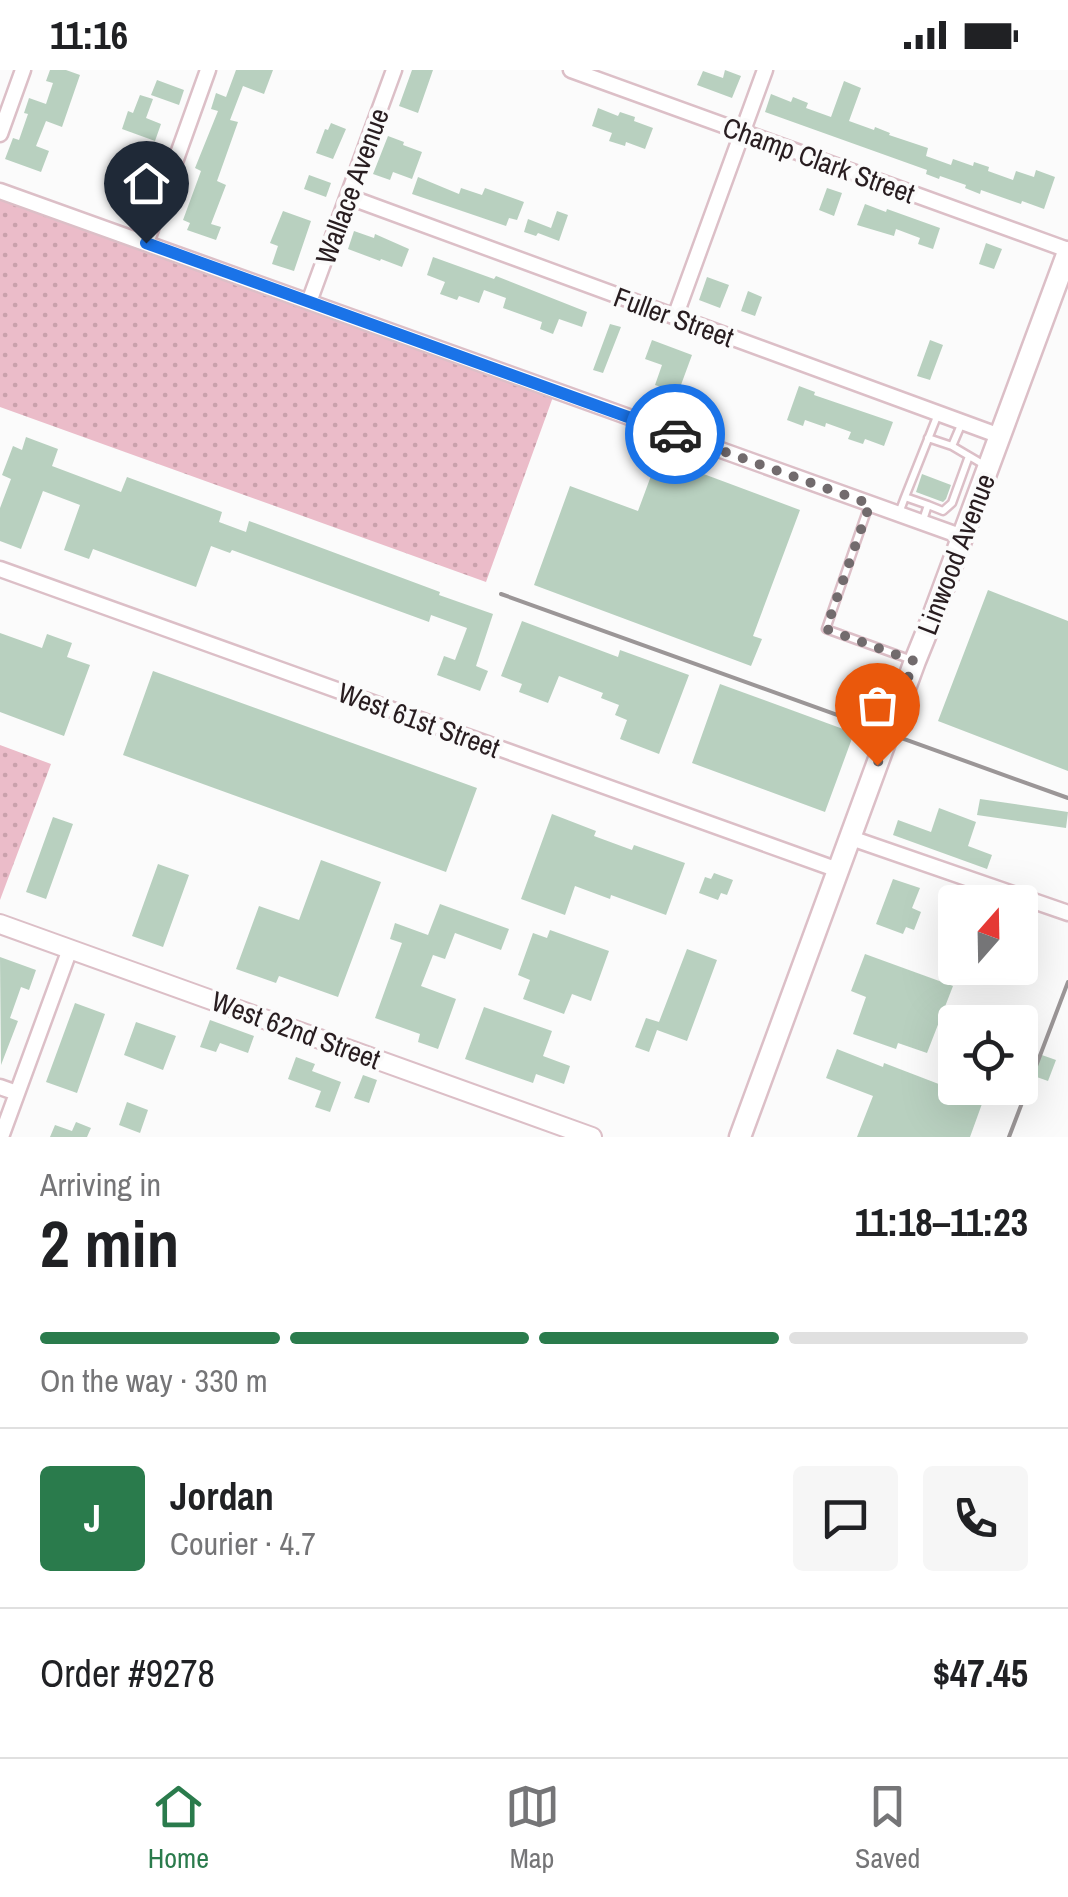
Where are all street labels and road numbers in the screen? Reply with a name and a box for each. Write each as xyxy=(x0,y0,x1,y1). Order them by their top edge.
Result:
street label: Wallace Avenue xyxy=(306,103,398,269)
street label: Champ Clark Street xyxy=(718,108,920,212)
street label: Fuller Street xyxy=(609,278,739,356)
street label: Linwood Avenue xyxy=(908,468,1004,640)
street label: West 61st Street xyxy=(333,673,505,767)
street label: West 62nd Street xyxy=(206,982,386,1078)

